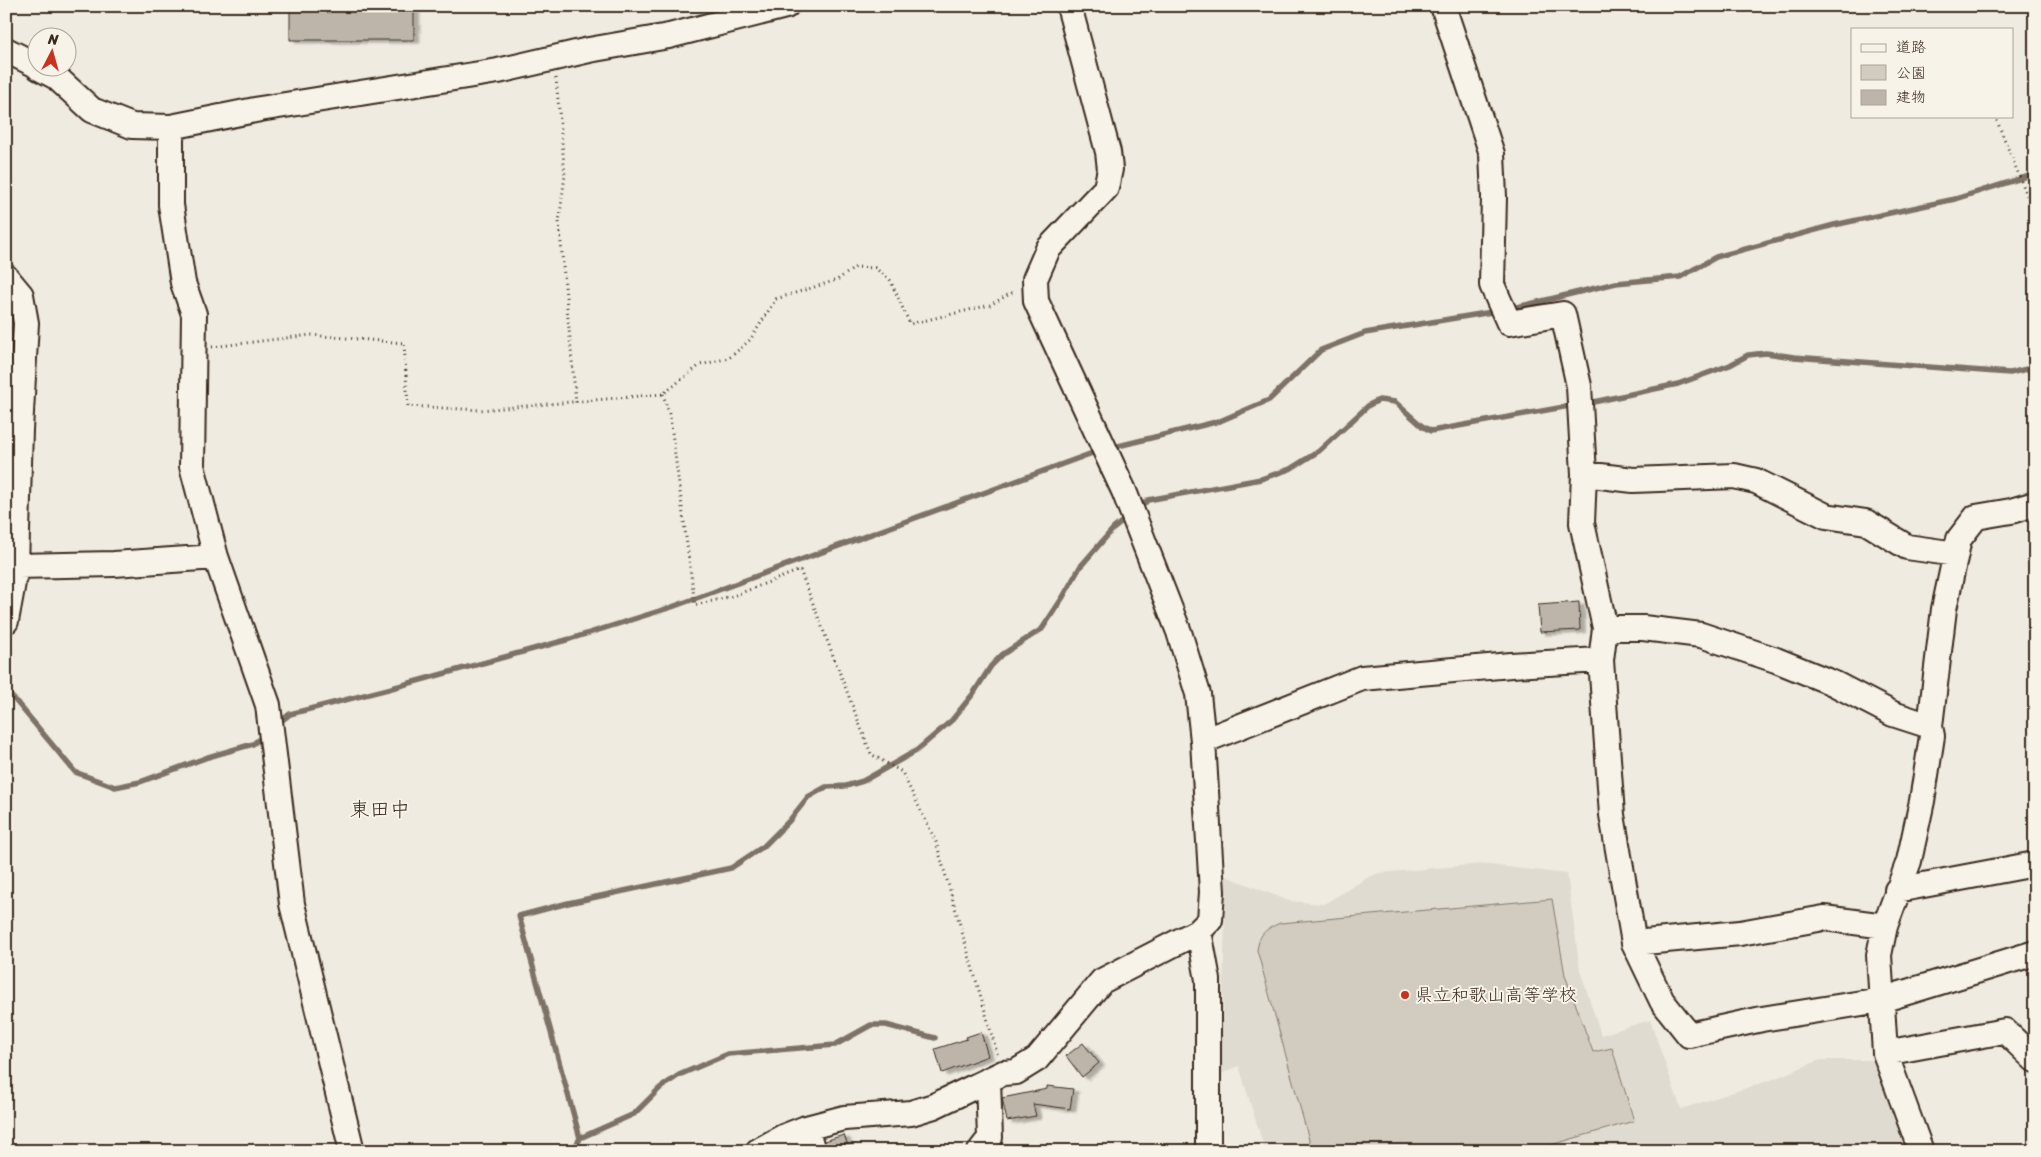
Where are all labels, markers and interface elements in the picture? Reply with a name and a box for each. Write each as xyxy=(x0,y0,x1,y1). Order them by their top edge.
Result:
text: N xyxy=(46,27,60,53)
north arrow xyxy=(28,28,78,78)
legend xyxy=(1851,28,2014,118)
text: 道路 xyxy=(1896,34,1926,60)
text: 公園 xyxy=(1896,60,1926,86)
text: 建物 xyxy=(1896,84,1926,110)
district label: 東田中 xyxy=(350,792,410,827)
place label: 県立和歌山高等学校 xyxy=(1415,979,1577,1011)
marker: 県立和歌山高等学校 xyxy=(1399,989,1411,1001)

